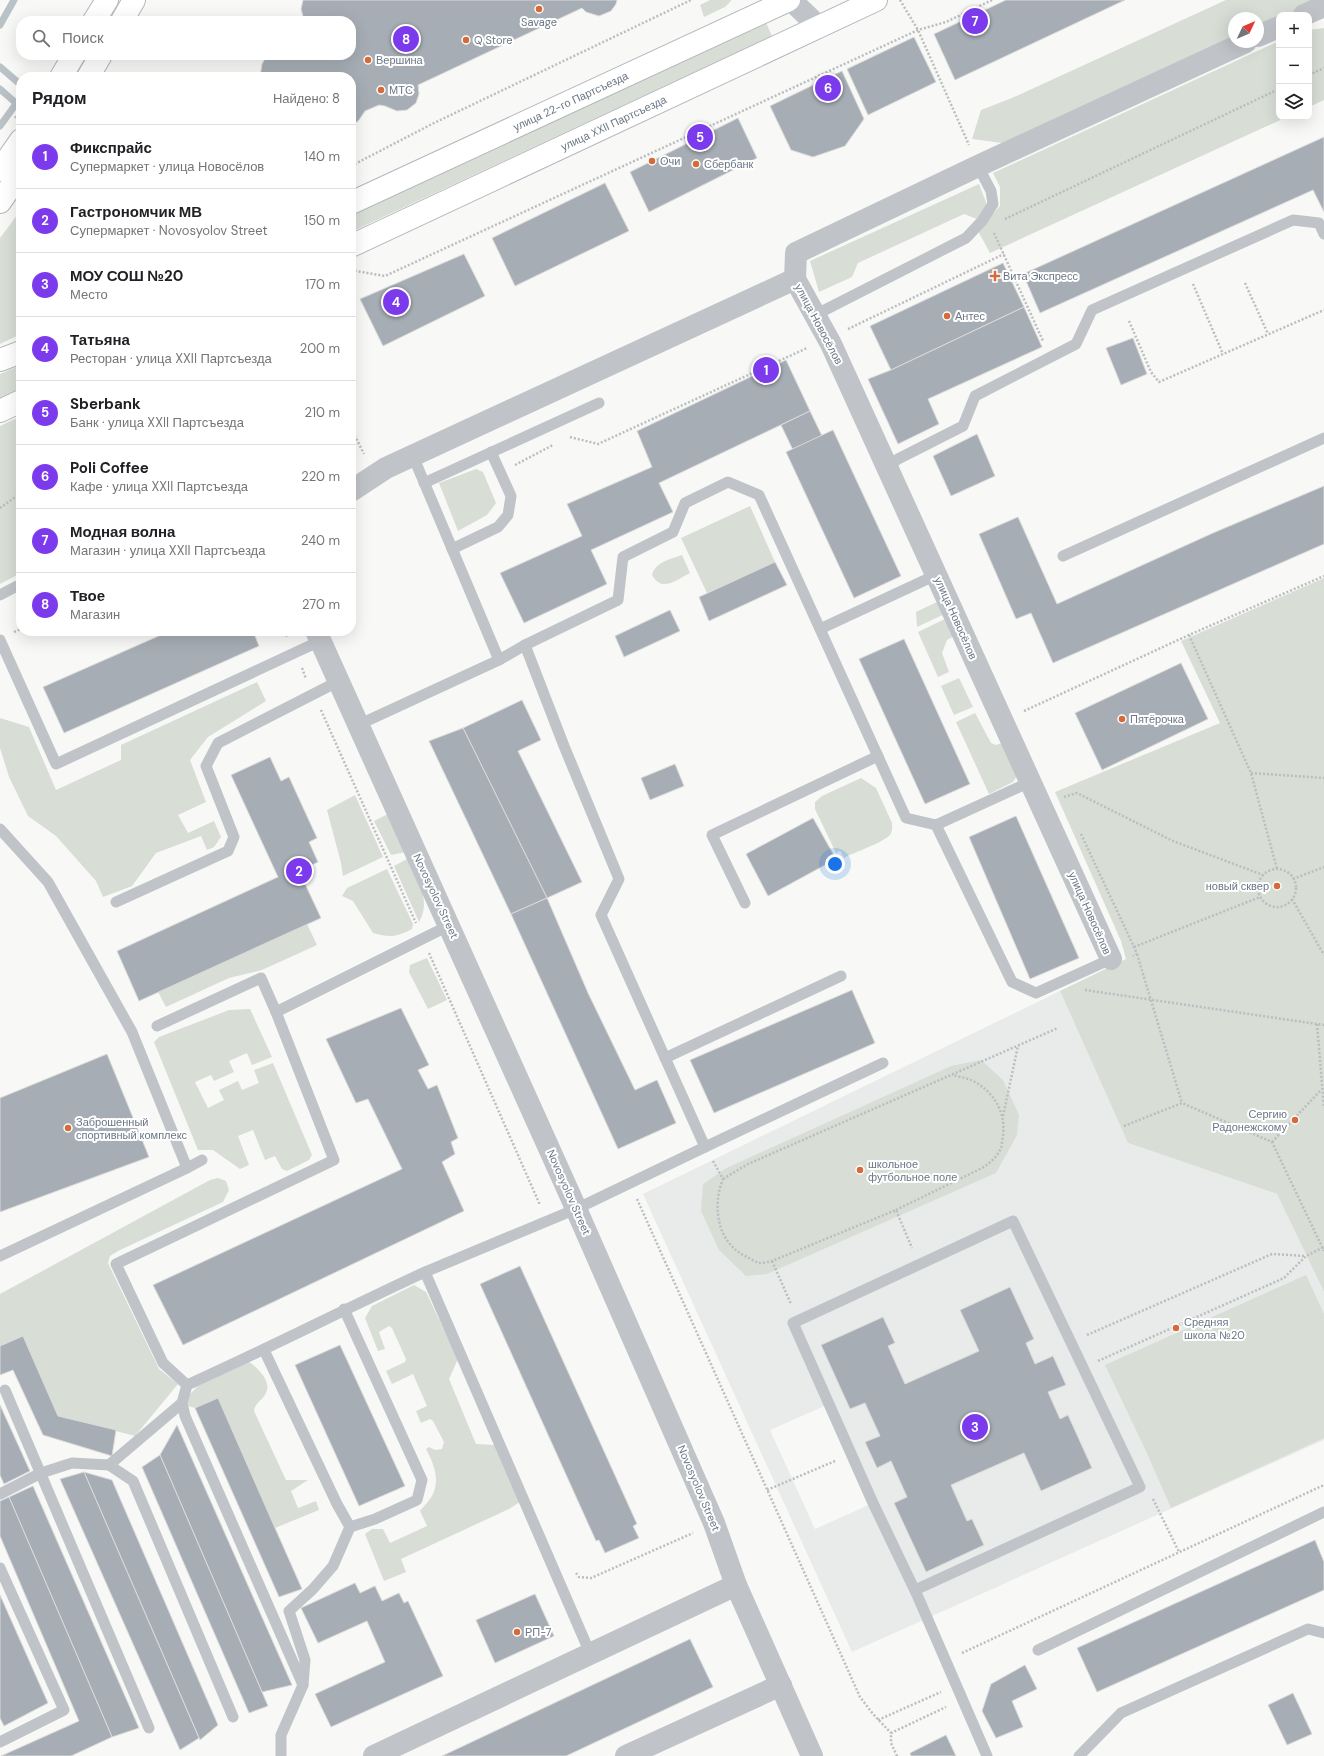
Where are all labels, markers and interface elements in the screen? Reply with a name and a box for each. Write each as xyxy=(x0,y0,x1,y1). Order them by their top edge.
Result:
marker: Savage xyxy=(534,4,544,14)
pin: 7 xyxy=(962,6,988,36)
north arrow xyxy=(1228,12,1264,48)
map controls xyxy=(1276,12,1312,120)
button: + xyxy=(1276,12,1312,48)
place label: Savage xyxy=(521,15,557,29)
search box xyxy=(16,16,356,60)
pin: 8 xyxy=(393,24,419,54)
icon: search xyxy=(30,27,52,49)
text: Поиск xyxy=(62,28,104,48)
place label: Q Store xyxy=(474,33,513,47)
marker: Q Store xyxy=(461,35,471,45)
button: − xyxy=(1276,48,1312,84)
place label: Вершина xyxy=(376,53,424,67)
marker: Вершина xyxy=(363,55,373,65)
street label: улица 22-го Партсъезда xyxy=(511,68,631,134)
pin: 6 xyxy=(815,73,841,103)
place label: МТС xyxy=(389,83,413,97)
button: layers xyxy=(1276,84,1312,120)
marker: МТС xyxy=(376,85,386,95)
text: Рядом xyxy=(32,87,87,109)
text: Найдено: 8 xyxy=(273,90,340,107)
street label: улица XXII Партсъезда xyxy=(559,92,669,154)
pin: 5 xyxy=(687,122,713,152)
text: Фикспрайс xyxy=(70,138,152,158)
text: 1 xyxy=(43,148,47,165)
text: 140 m xyxy=(304,148,340,165)
place label: Очи xyxy=(660,154,680,168)
marker: Очи xyxy=(647,156,657,166)
place label: Сбербанк xyxy=(704,157,754,171)
text: Супермаркет · улица Новосёлов xyxy=(70,158,264,175)
marker: Сбербанк xyxy=(691,159,701,169)
text: Гастрономчик МВ xyxy=(70,202,202,222)
text: 2 xyxy=(41,212,49,229)
text: 150 m xyxy=(304,212,340,229)
text: Супермаркет · Novosyolov Street xyxy=(70,222,267,239)
text: МОУ СОШ №20 xyxy=(70,266,183,286)
place label: Вита Экспресс xyxy=(1003,269,1078,283)
marker: Вита Экспресс xyxy=(990,271,1000,281)
text: 3 xyxy=(41,276,49,293)
text: 170 m xyxy=(305,276,340,293)
street label: улица Новосёлов xyxy=(792,281,846,367)
text: Место xyxy=(70,286,108,303)
pin: 4 xyxy=(383,287,409,317)
place label: Антес xyxy=(955,309,985,323)
marker: Антес xyxy=(942,311,952,321)
text: Татьяна xyxy=(70,330,130,350)
text: 4 xyxy=(41,340,49,357)
text: 200 m xyxy=(300,340,340,357)
text: Ресторан · улица XXII Партсъезда xyxy=(70,350,272,367)
pin: 1 xyxy=(753,355,779,385)
text: Sberbank xyxy=(70,394,141,414)
text: 5 xyxy=(41,404,49,421)
text: 210 m xyxy=(305,404,340,421)
text: Банк · улица XXII Партсъезда xyxy=(70,414,244,431)
text: Poli Coffee xyxy=(70,458,149,478)
text: 6 xyxy=(41,468,49,485)
text: 220 m xyxy=(301,468,340,485)
text: Кафе · улица XXII Партсъезда xyxy=(70,478,248,495)
text: Модная волна xyxy=(70,522,175,542)
text: 7 xyxy=(42,532,48,549)
text: 240 m xyxy=(301,532,340,549)
text: Магазин · улица XXII Партсъезда xyxy=(70,542,265,559)
street label: улица Новосёлов xyxy=(931,574,981,662)
text: Твое xyxy=(70,586,105,606)
text: 8 xyxy=(41,596,49,613)
text: 270 m xyxy=(302,596,340,613)
text: Магазин xyxy=(70,606,120,623)
place label: Пятёрочка xyxy=(1130,712,1185,726)
marker: Пятёрочка xyxy=(1117,714,1127,724)
street label: Novosyolov Street xyxy=(410,851,462,941)
your location xyxy=(825,854,845,874)
pin: 2 xyxy=(286,856,312,886)
street label: улица Новосёлов xyxy=(1065,869,1115,957)
place label: новый сквер xyxy=(1206,879,1269,893)
marker: новый сквер xyxy=(1272,881,1282,891)
place label: Сергию Радонежскому xyxy=(1212,1107,1287,1134)
place label: Заброшенный спортивный комплекс xyxy=(76,1115,188,1142)
marker: Сергию Радонежскому xyxy=(1290,1115,1300,1125)
marker: Заброшенный спортивный комплекс xyxy=(63,1123,73,1133)
street label: Novosyolov Street xyxy=(544,1147,594,1237)
place label: школьное футбольное поле xyxy=(868,1157,957,1184)
marker: школьное футбольное поле xyxy=(855,1165,865,1175)
place label: Средняя школа №20 xyxy=(1184,1315,1245,1342)
marker: Средняя школа №20 xyxy=(1171,1323,1181,1333)
pin: 3 xyxy=(962,1412,988,1442)
street label: Novosyolov Street xyxy=(675,1443,723,1533)
place label: РП-7 xyxy=(525,1625,552,1639)
marker: РП-7 xyxy=(512,1627,522,1637)

